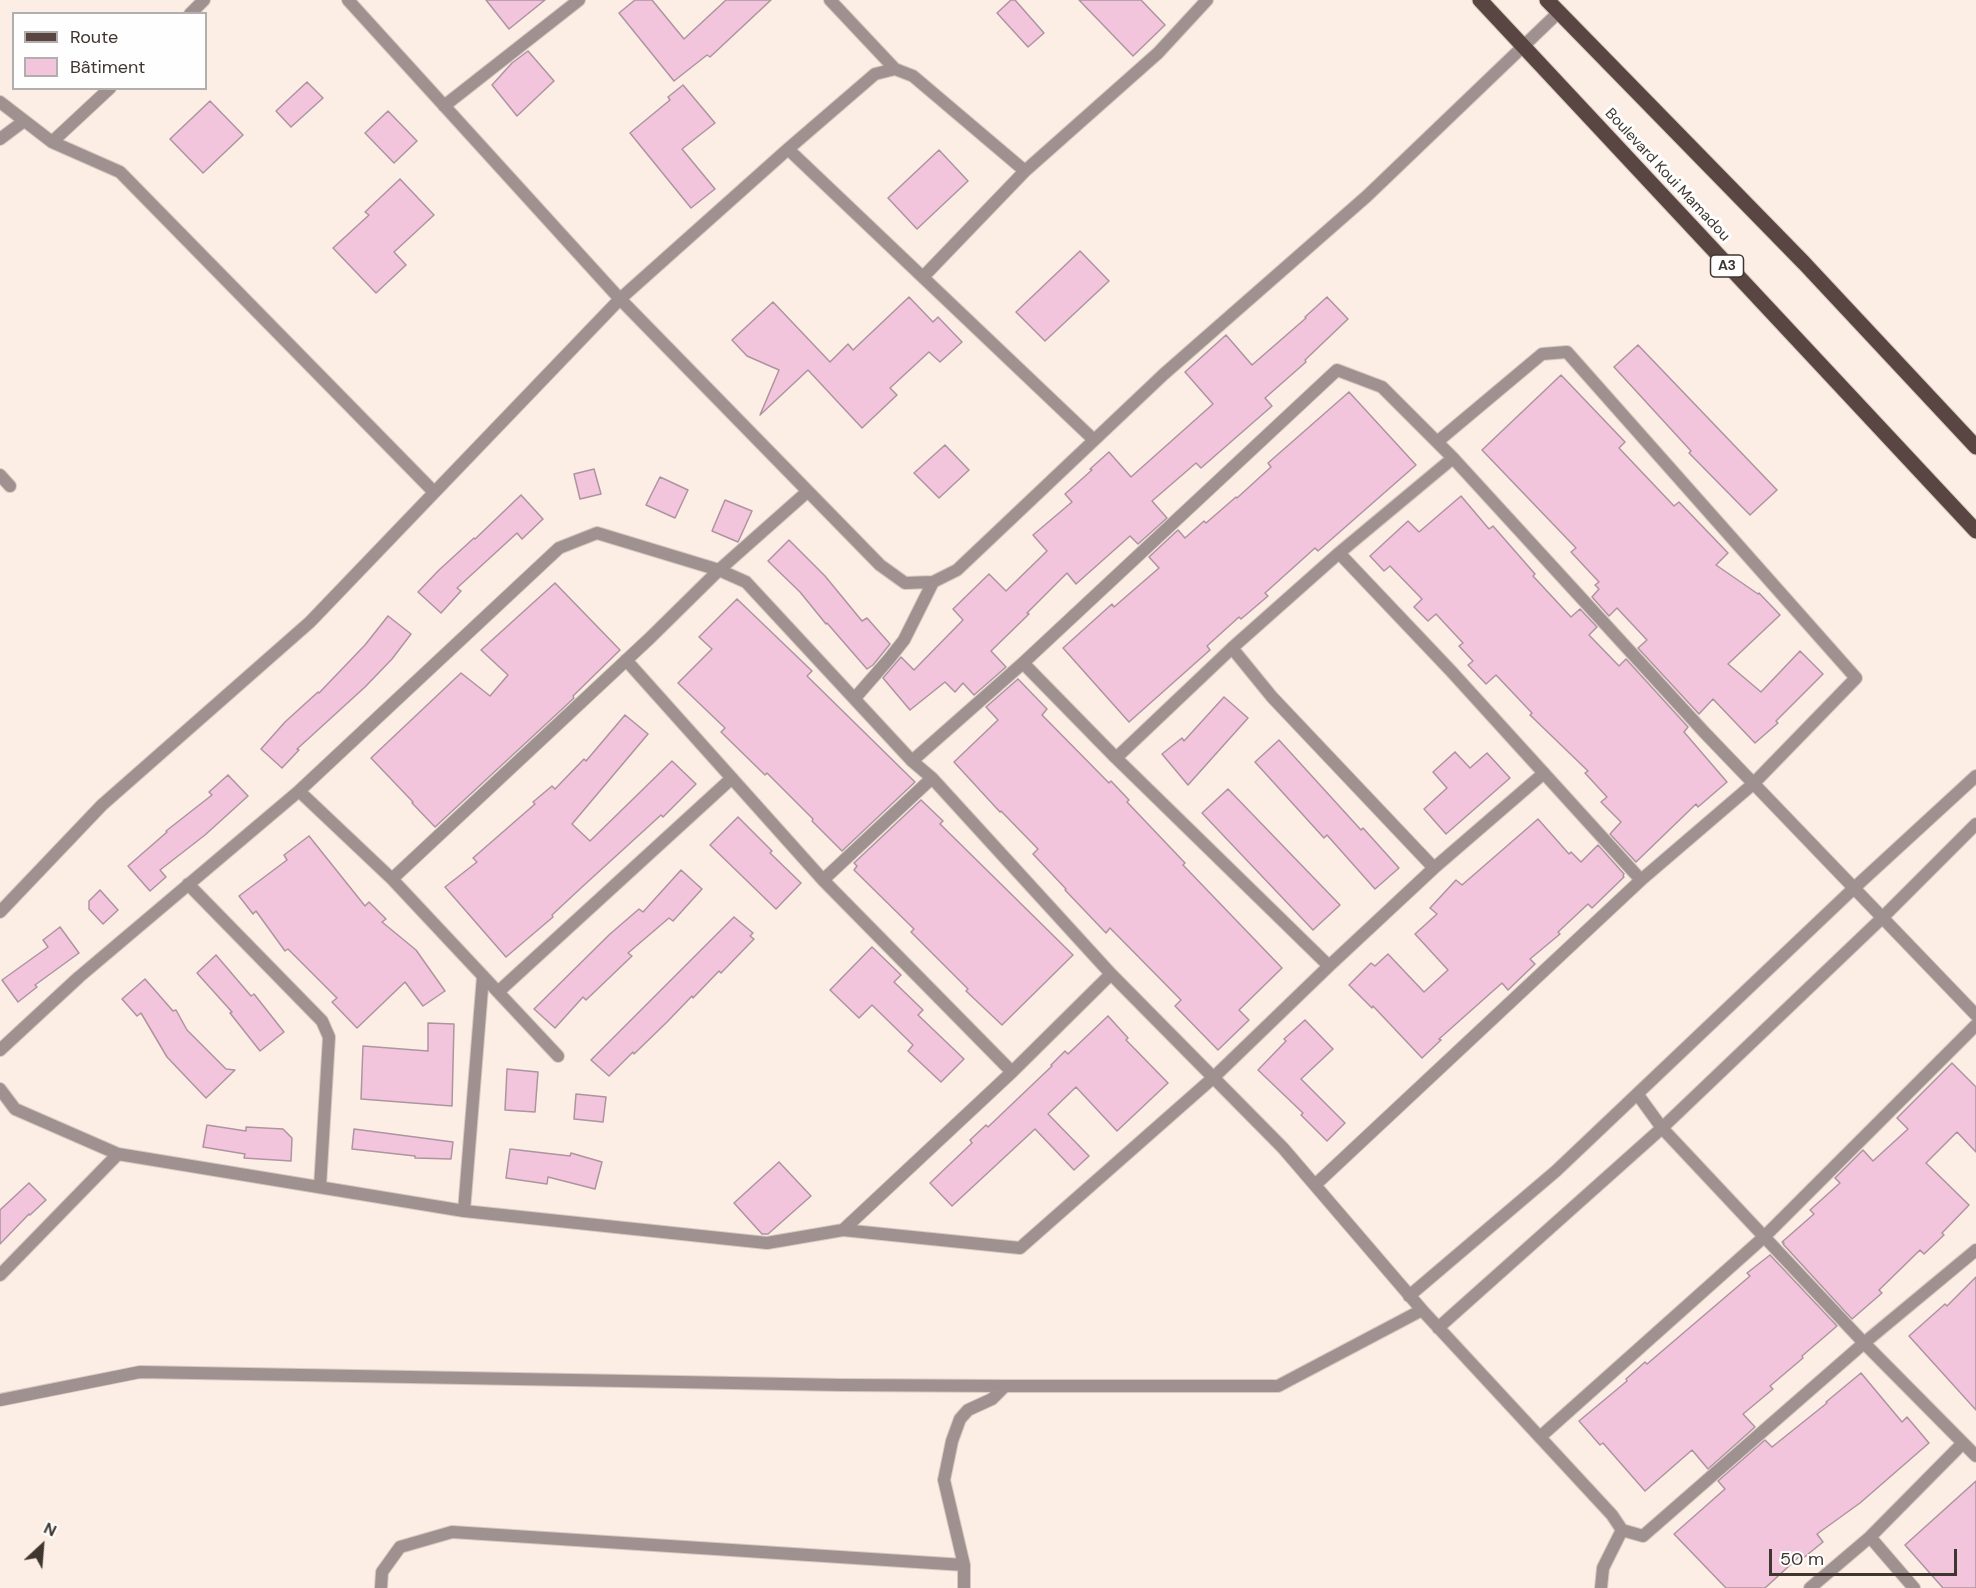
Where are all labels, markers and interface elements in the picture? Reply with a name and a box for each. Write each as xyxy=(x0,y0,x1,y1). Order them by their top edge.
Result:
legend xyxy=(12,12,207,90)
text: Route xyxy=(70,25,118,49)
text: Bâtiment xyxy=(70,55,145,79)
street label: Boulevard Koui Mamadou xyxy=(1601,105,1733,245)
road number: A3 xyxy=(1710,255,1744,277)
north arrow xyxy=(12,1516,72,1576)
text: N xyxy=(40,1517,60,1541)
scale bar xyxy=(1772,1537,1960,1575)
text: 50 m xyxy=(1780,1547,1824,1571)

